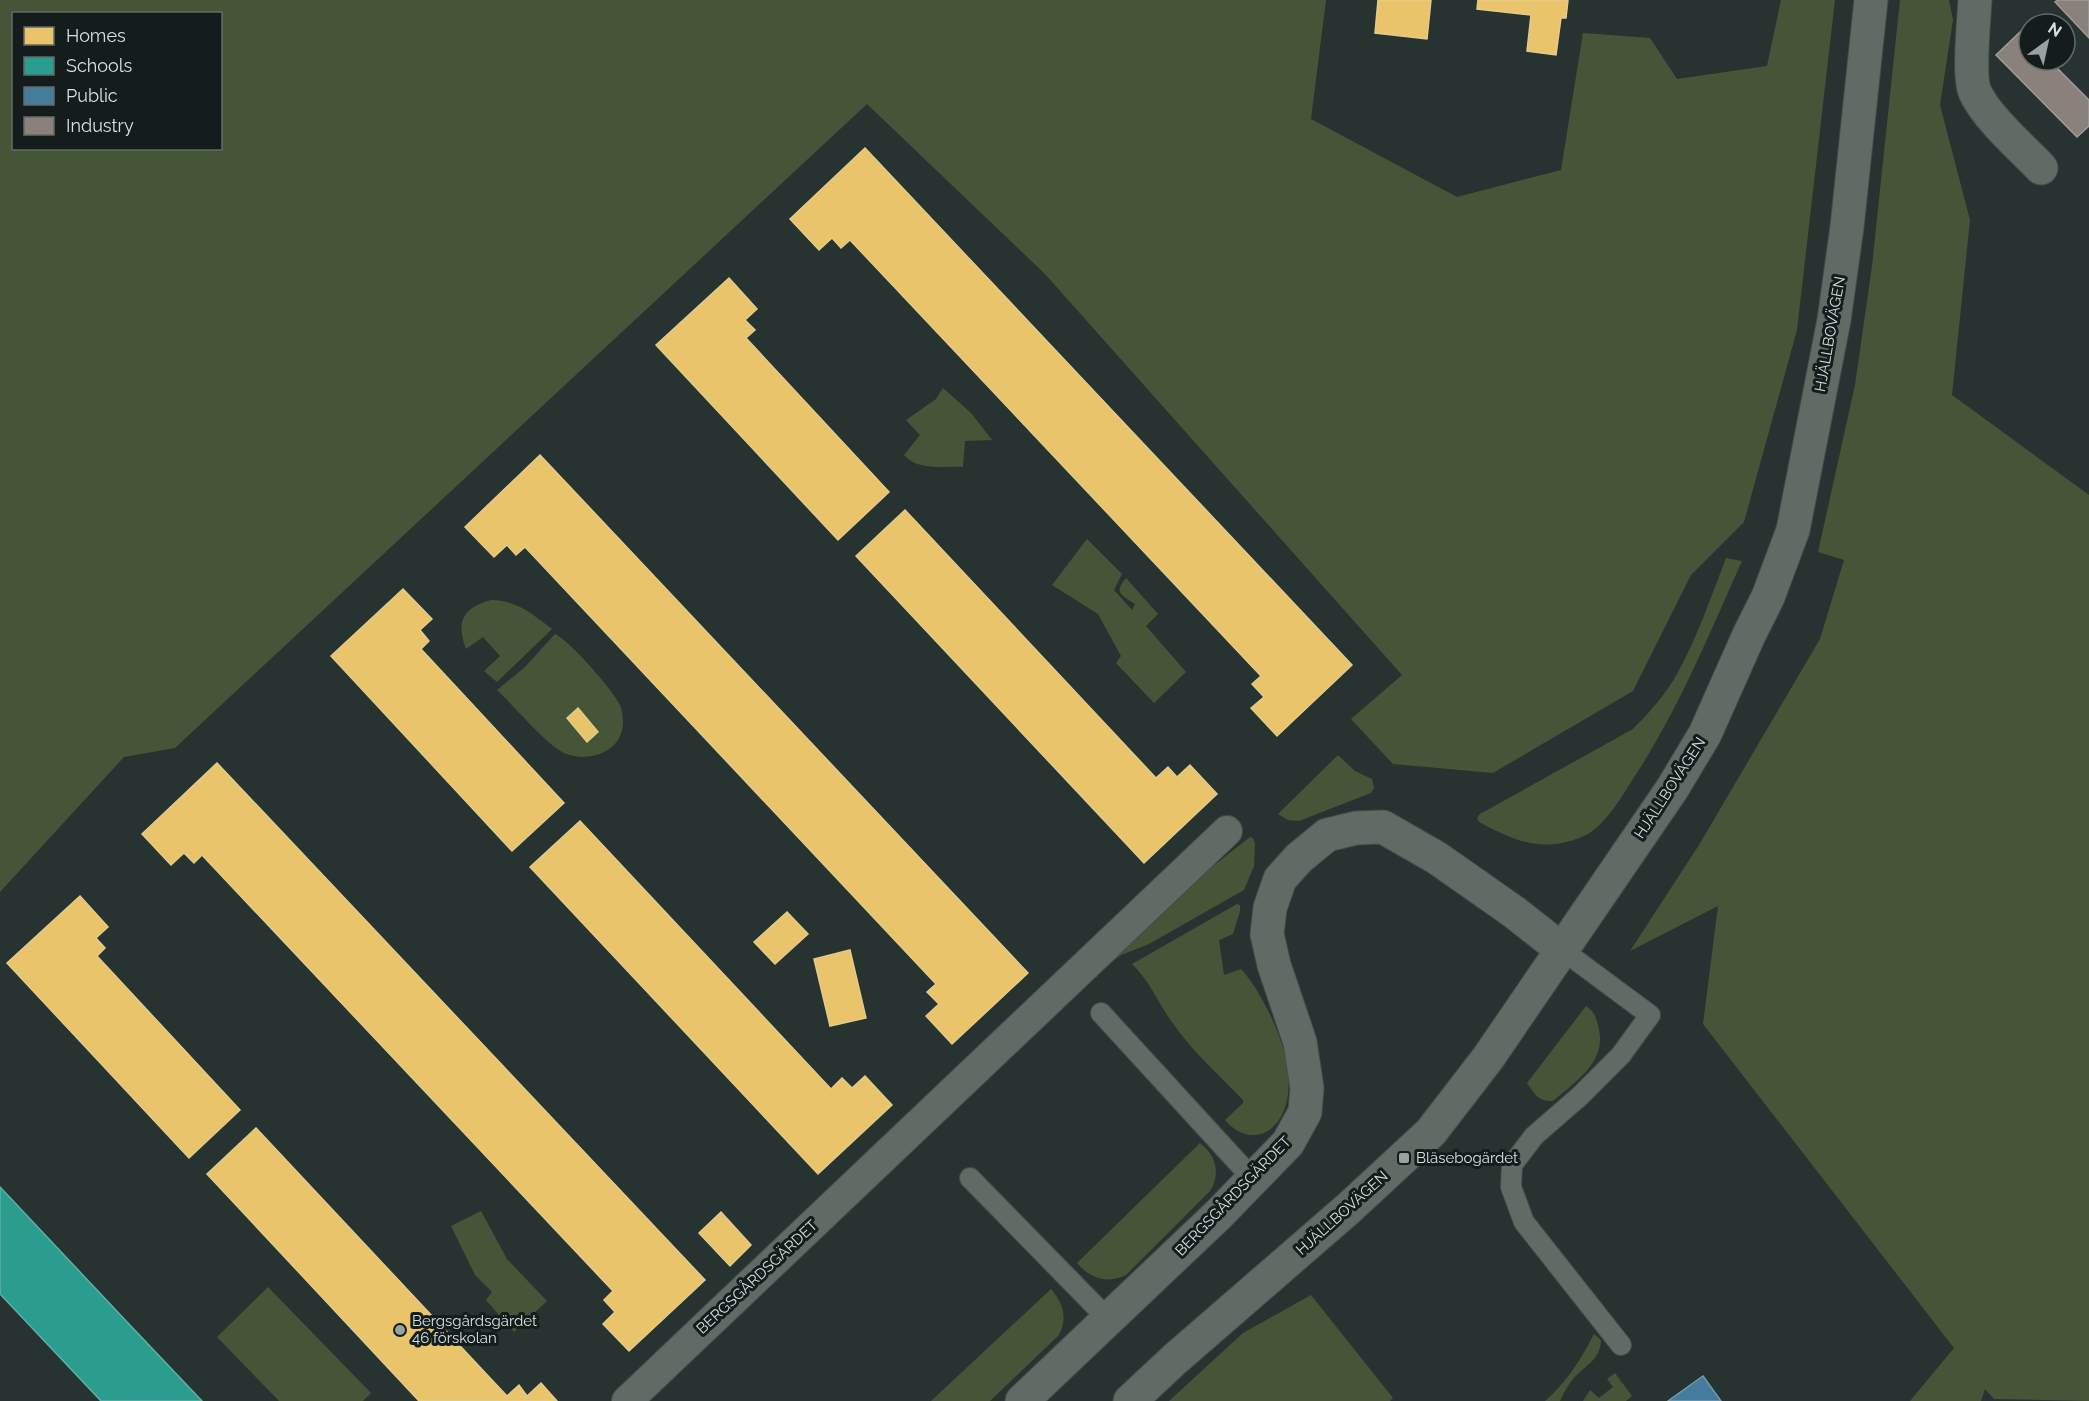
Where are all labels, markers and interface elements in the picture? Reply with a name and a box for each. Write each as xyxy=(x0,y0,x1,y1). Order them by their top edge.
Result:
legend xyxy=(12,12,222,150)
north arrow xyxy=(2017,12,2077,72)
text: N xyxy=(2045,19,2065,41)
text: Homes xyxy=(66,25,126,46)
text: Schools xyxy=(66,55,133,76)
text: Public xyxy=(66,85,118,106)
text: Industry xyxy=(66,115,134,136)
street label: HJÄLLBOVÄGEN xyxy=(1810,275,1849,393)
street label: HJÄLLBOVÄGEN xyxy=(1630,733,1709,842)
street label: BERGSGÅRDSGÄRDET xyxy=(1171,1132,1295,1259)
place label: Bläsebogärdet xyxy=(1416,1149,1518,1167)
marker: Bläsebogärdet xyxy=(1397,1151,1411,1165)
street label: HJÄLLBOVÄGEN xyxy=(1292,1166,1392,1259)
street label: BERGSGÅRDSGÄRDET xyxy=(692,1215,821,1338)
place label: Bergsgårdsgärdet 46 förskolan xyxy=(412,1312,537,1347)
marker: Bergsgårdsgärdet 46 förskolan xyxy=(393,1323,407,1337)

